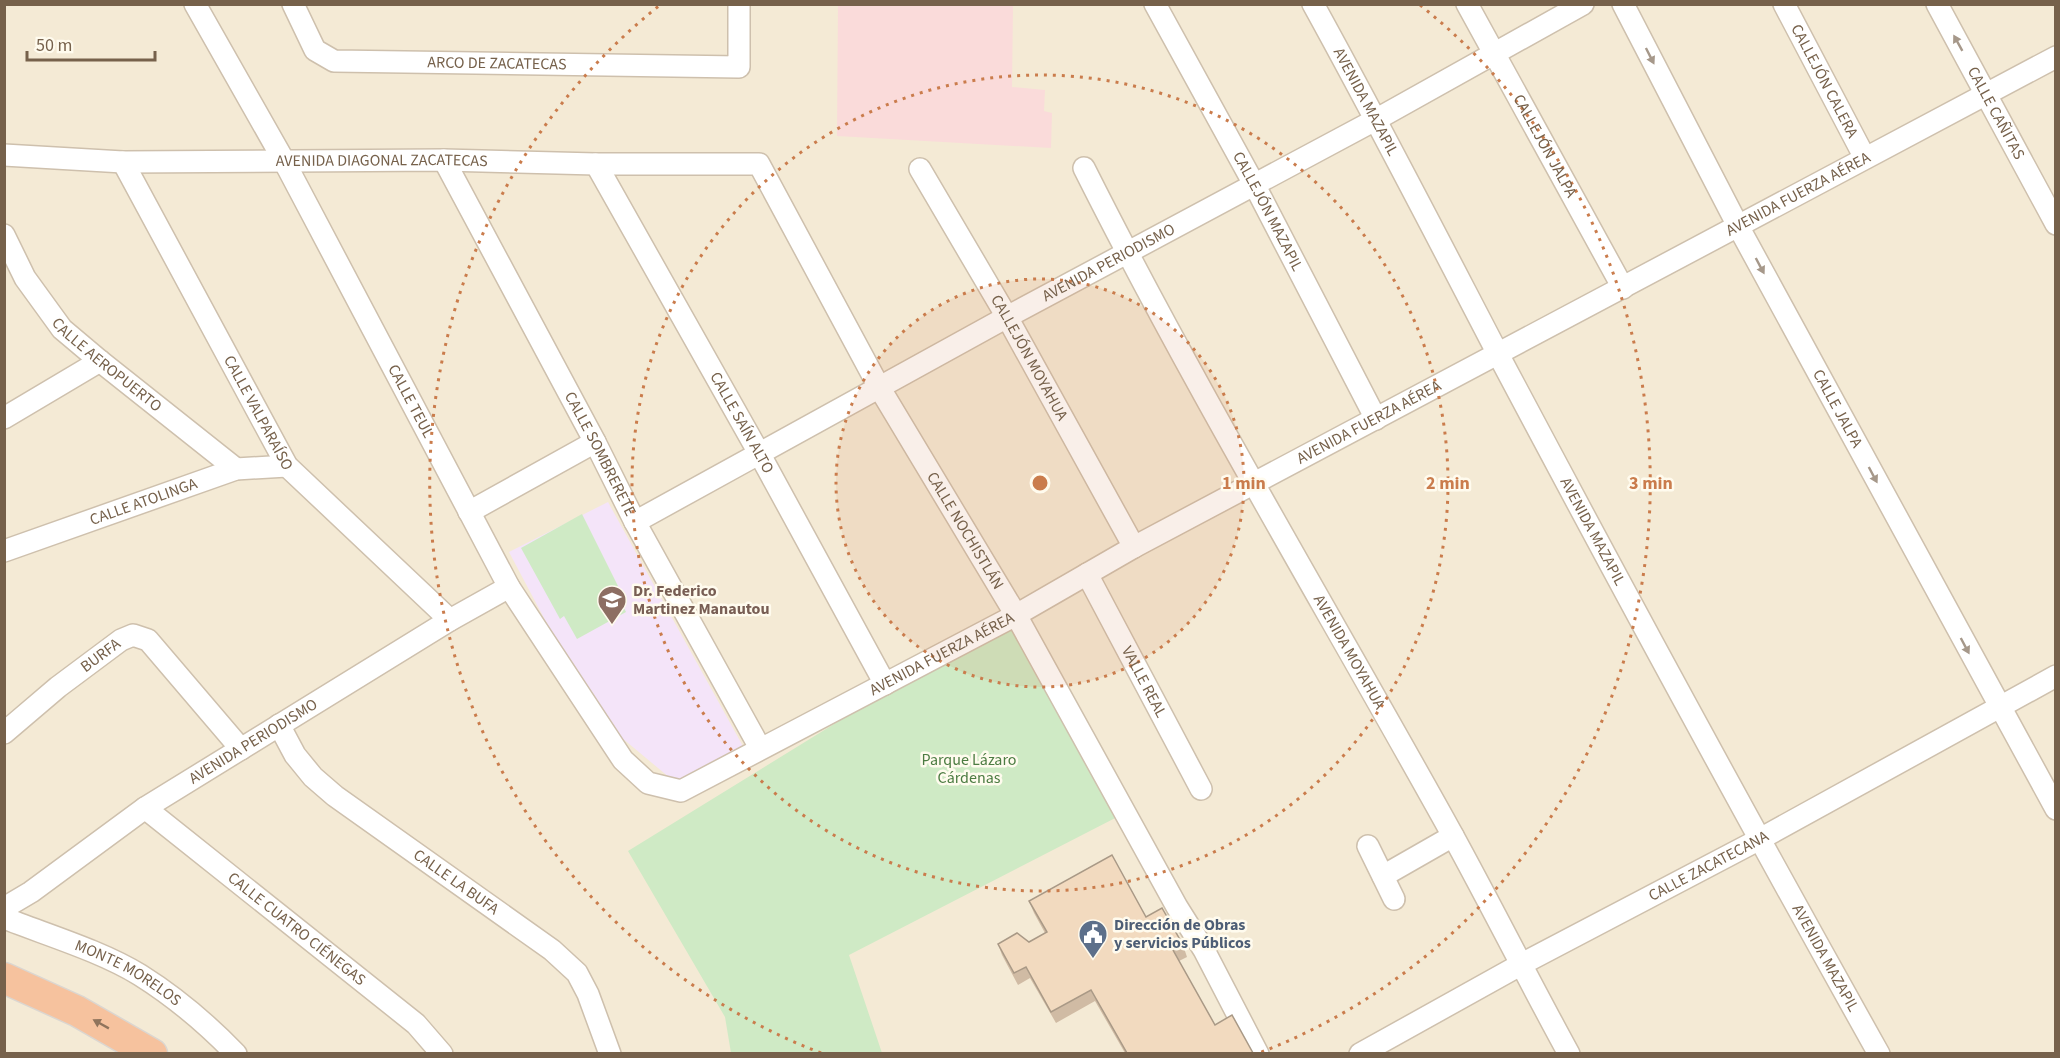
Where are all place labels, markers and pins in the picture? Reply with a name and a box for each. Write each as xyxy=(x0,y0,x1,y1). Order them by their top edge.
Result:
centre of rings xyxy=(1030,473,1050,493)
place label: Dr. Federico Martinez Manautou xyxy=(633,580,770,620)
school or university icon: Dr. Federico Martinez Manautou xyxy=(596,584,628,626)
place label: Dirección de Obras y servicios Públicos xyxy=(1114,914,1251,954)
public building icon: Dirección de Obras y servicios Públicos xyxy=(1077,918,1109,960)

